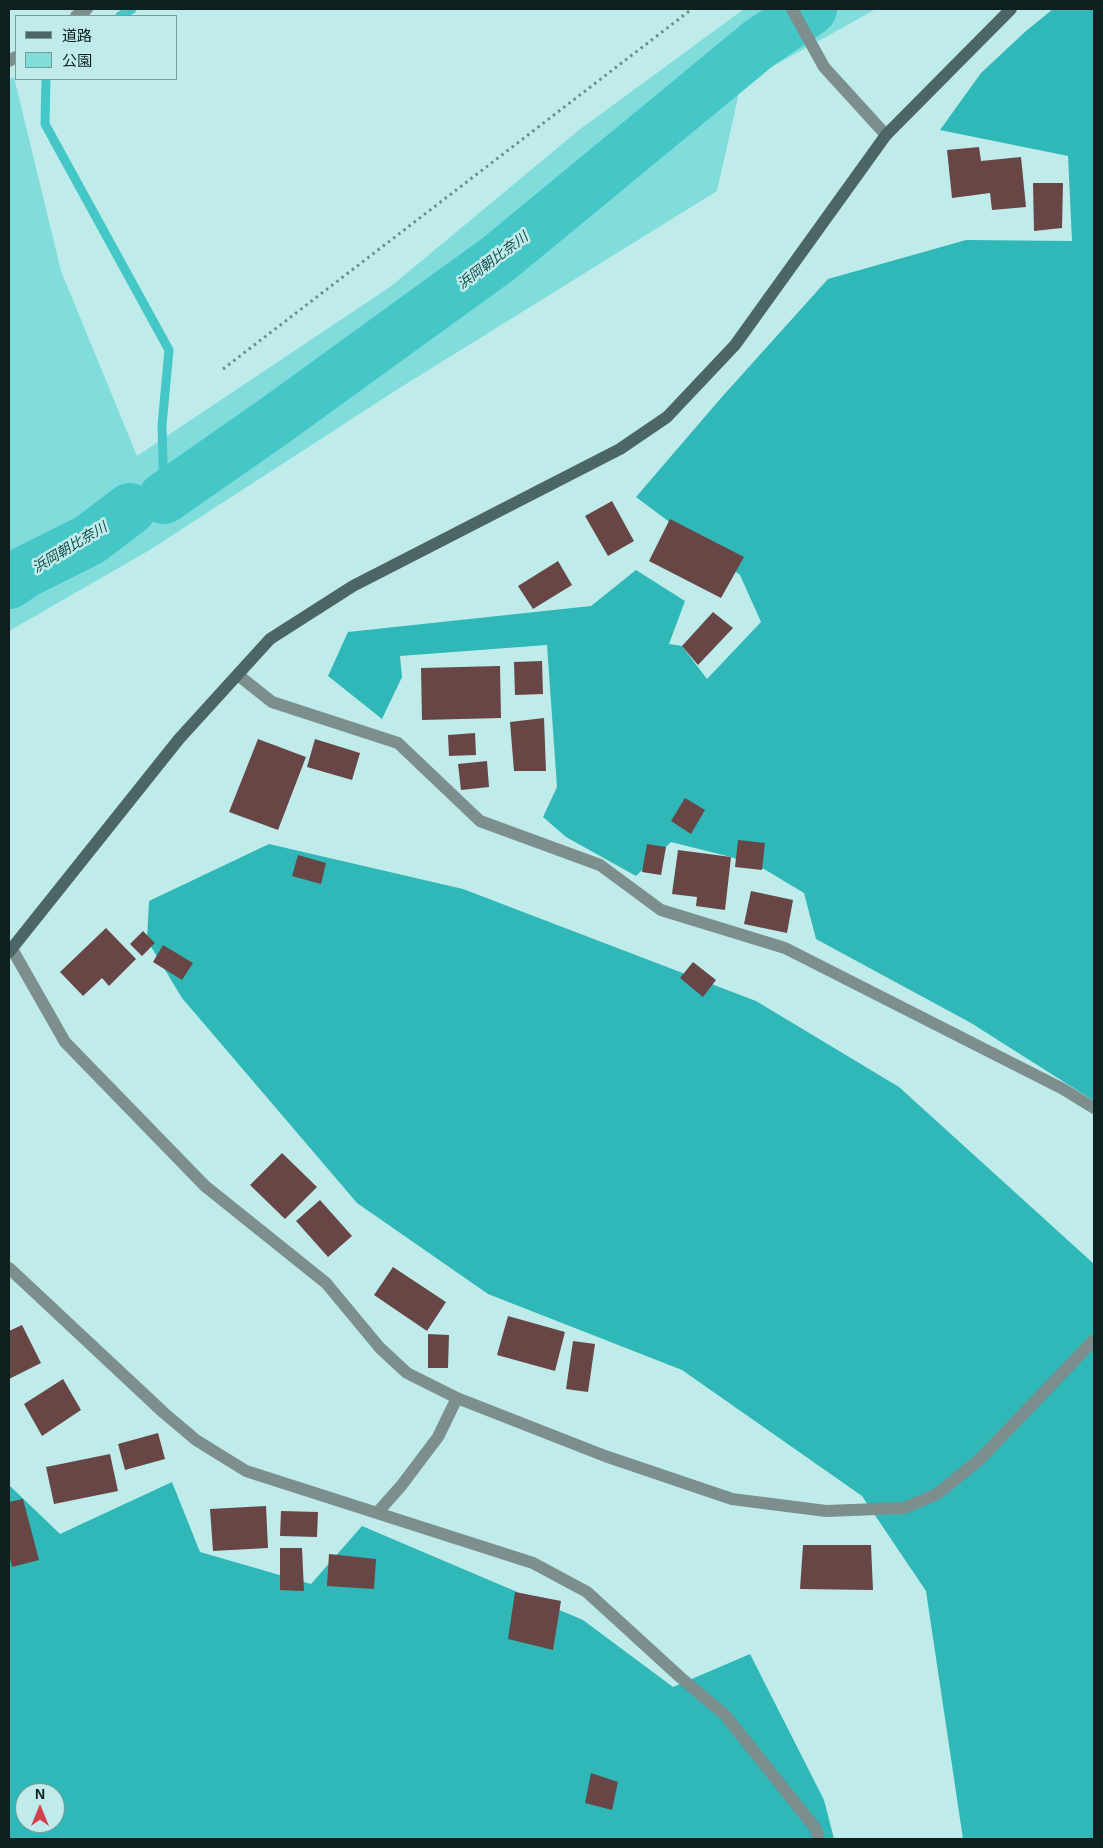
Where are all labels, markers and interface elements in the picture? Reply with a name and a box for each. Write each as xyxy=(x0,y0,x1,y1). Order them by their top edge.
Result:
legend xyxy=(15,15,178,80)
text: 道路 xyxy=(62,27,92,44)
text: 公園 xyxy=(62,52,92,69)
water label: 浜岡朝比奈川 xyxy=(454,229,532,293)
water label: 浜岡朝比奈川 xyxy=(30,519,110,577)
north arrow xyxy=(15,1783,65,1833)
text: N xyxy=(35,1786,45,1802)

